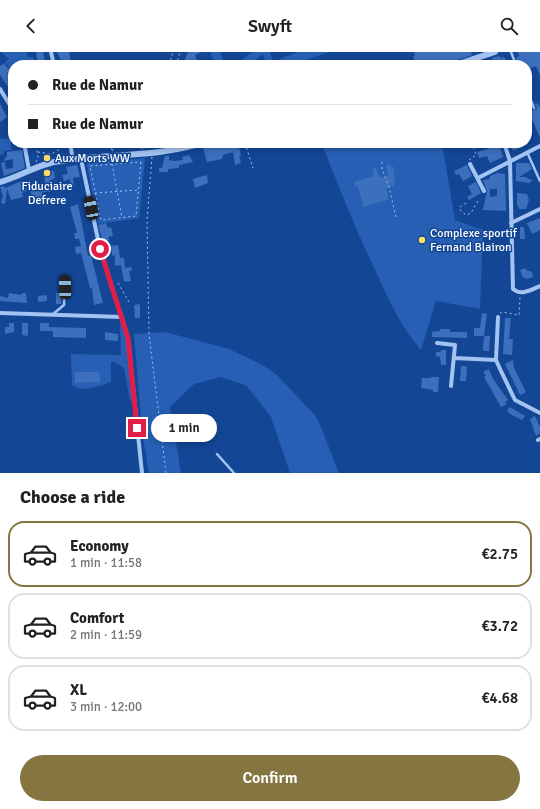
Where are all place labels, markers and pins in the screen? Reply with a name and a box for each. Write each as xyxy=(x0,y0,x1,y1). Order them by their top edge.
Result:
place label: Aux Morts WW xyxy=(55,151,130,166)
marker: Aux Morts WW xyxy=(42,153,52,163)
marker: Fiduciaire Defrere xyxy=(42,168,52,178)
place label: Fiduciaire Defrere xyxy=(22,179,73,208)
place label: Complexe sportif Fernand Blairon xyxy=(430,226,518,255)
marker: Complexe sportif Fernand Blairon xyxy=(417,235,427,245)

